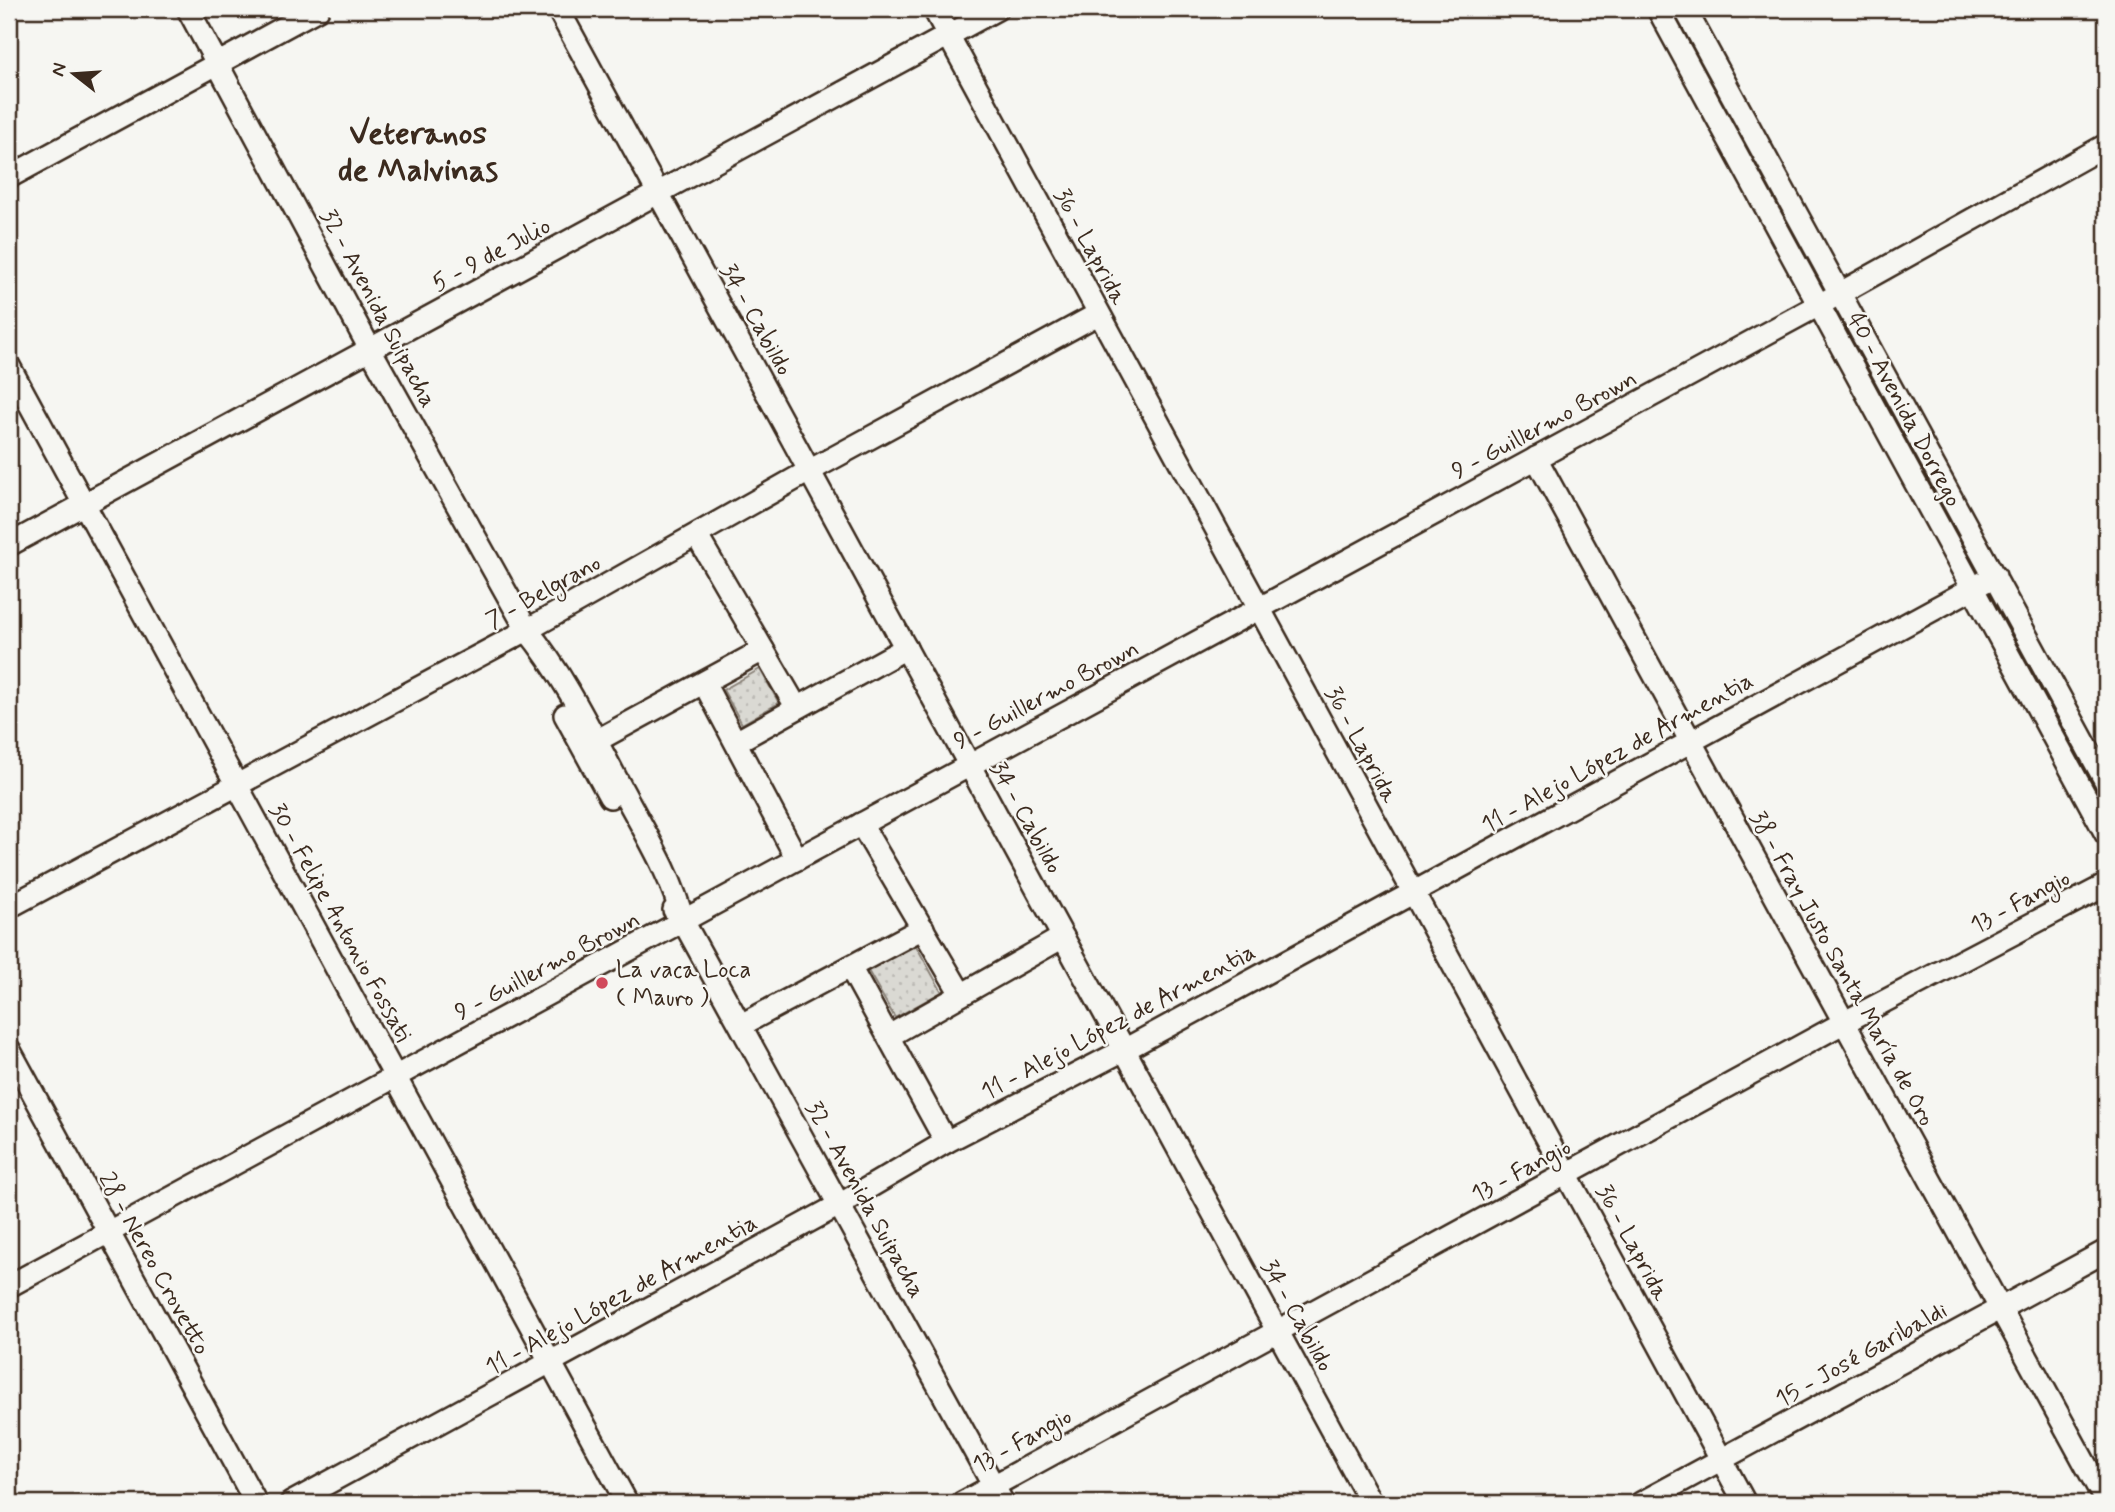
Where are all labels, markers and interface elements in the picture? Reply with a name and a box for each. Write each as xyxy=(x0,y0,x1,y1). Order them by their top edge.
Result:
north arrow xyxy=(38,38,108,108)
text: N xyxy=(45,60,73,79)
district label: Veteranos de Malvinas xyxy=(338,113,498,192)
street label: 36 - Laprida xyxy=(1046,183,1134,311)
street label: 32 - Avenida Suipacha xyxy=(312,204,443,413)
street label: 5 - 9 de Julio xyxy=(427,211,556,300)
street label: 34 - Cabildo xyxy=(712,258,799,381)
street label: 40 - Avenida Dorrego xyxy=(1839,307,1968,512)
street label: 9 - Guillermo Brown xyxy=(1447,363,1643,487)
street label: 7 - Belgrano xyxy=(481,548,608,638)
street label: 9 - Guillermo Brown xyxy=(949,633,1145,757)
street label: 11 - Alejo López de Armentia xyxy=(1476,666,1759,841)
street label: 36 - Laprida xyxy=(1317,681,1405,809)
street label: 34 - Cabildo xyxy=(982,756,1069,879)
street label: 30 - Felipe Antonio Fossati xyxy=(261,798,418,1048)
street label: 38 - Fray Justo Santa María de Oro xyxy=(1742,806,1942,1132)
street label: 13 - Fangio xyxy=(1965,863,2077,943)
street label: 9 - Guillermo Brown xyxy=(450,904,646,1028)
street label: 11 - Alejo López de Armentia xyxy=(976,937,1261,1108)
place label: La vaca Loca ( Mauro ) xyxy=(616,955,751,1014)
marker: La vaca Loca ( Mauro ) xyxy=(594,975,610,991)
street label: 32 - Avenida Suipacha xyxy=(798,1096,932,1304)
street label: 13 - Fangio xyxy=(1466,1132,1578,1212)
street label: 28 - Nereo Crovetto xyxy=(91,1167,217,1361)
street label: 36 - Laprida xyxy=(1588,1179,1676,1307)
street label: 11 - Alejo López de Armentia xyxy=(480,1208,763,1383)
street label: 34 - Cabildo xyxy=(1253,1254,1340,1377)
street label: 15 - José Garibaldi xyxy=(1770,1295,1953,1415)
street label: 13 - Fangio xyxy=(968,1401,1079,1483)

